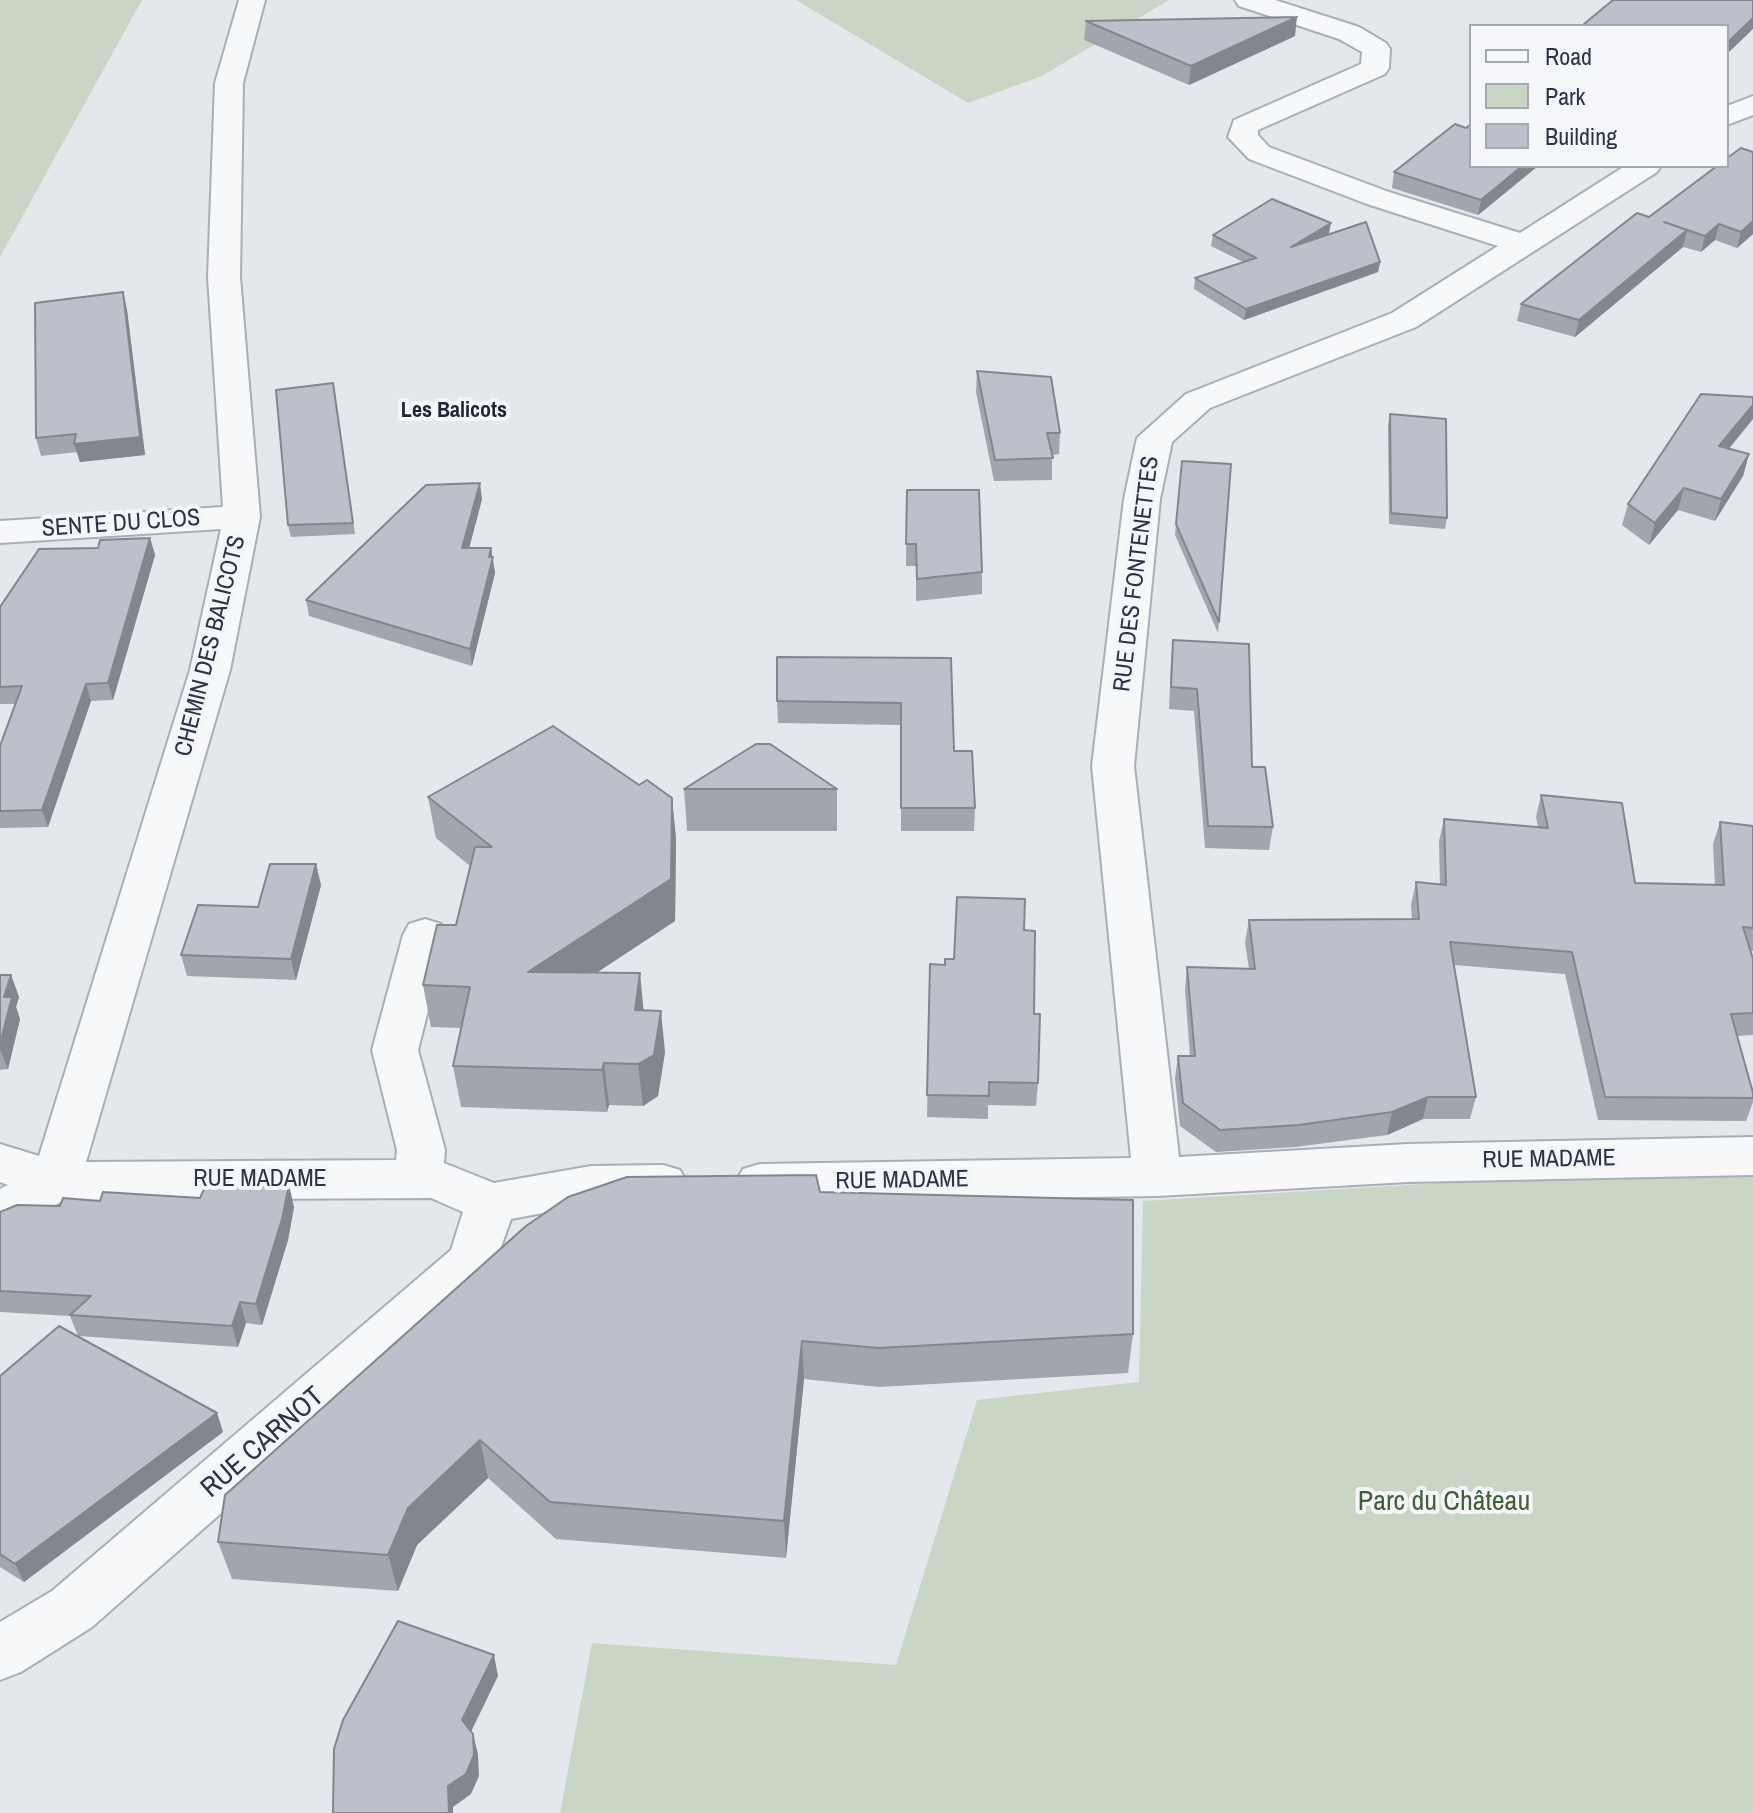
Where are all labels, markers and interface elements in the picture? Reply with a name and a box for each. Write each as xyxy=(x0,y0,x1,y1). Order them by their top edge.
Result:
legend xyxy=(1469,24,1729,168)
text: Road xyxy=(1545,40,1592,72)
text: Park xyxy=(1545,80,1585,112)
text: Building xyxy=(1545,120,1617,152)
district label: Les Balicots xyxy=(401,398,507,424)
street label: RUE DES FONTENETTES xyxy=(1108,454,1166,694)
street label: SENTE DU CLOS xyxy=(41,504,201,544)
street label: CHEMIN DES BALICOTS xyxy=(170,533,252,759)
street label: RUE MADAME xyxy=(1482,1144,1616,1176)
street label: RUE MADAME xyxy=(835,1165,969,1197)
street label: RUE MADAME xyxy=(193,1166,327,1194)
street label: RUE CARNOT xyxy=(195,1381,331,1505)
park label: Parc du Château xyxy=(1358,1485,1530,1519)

